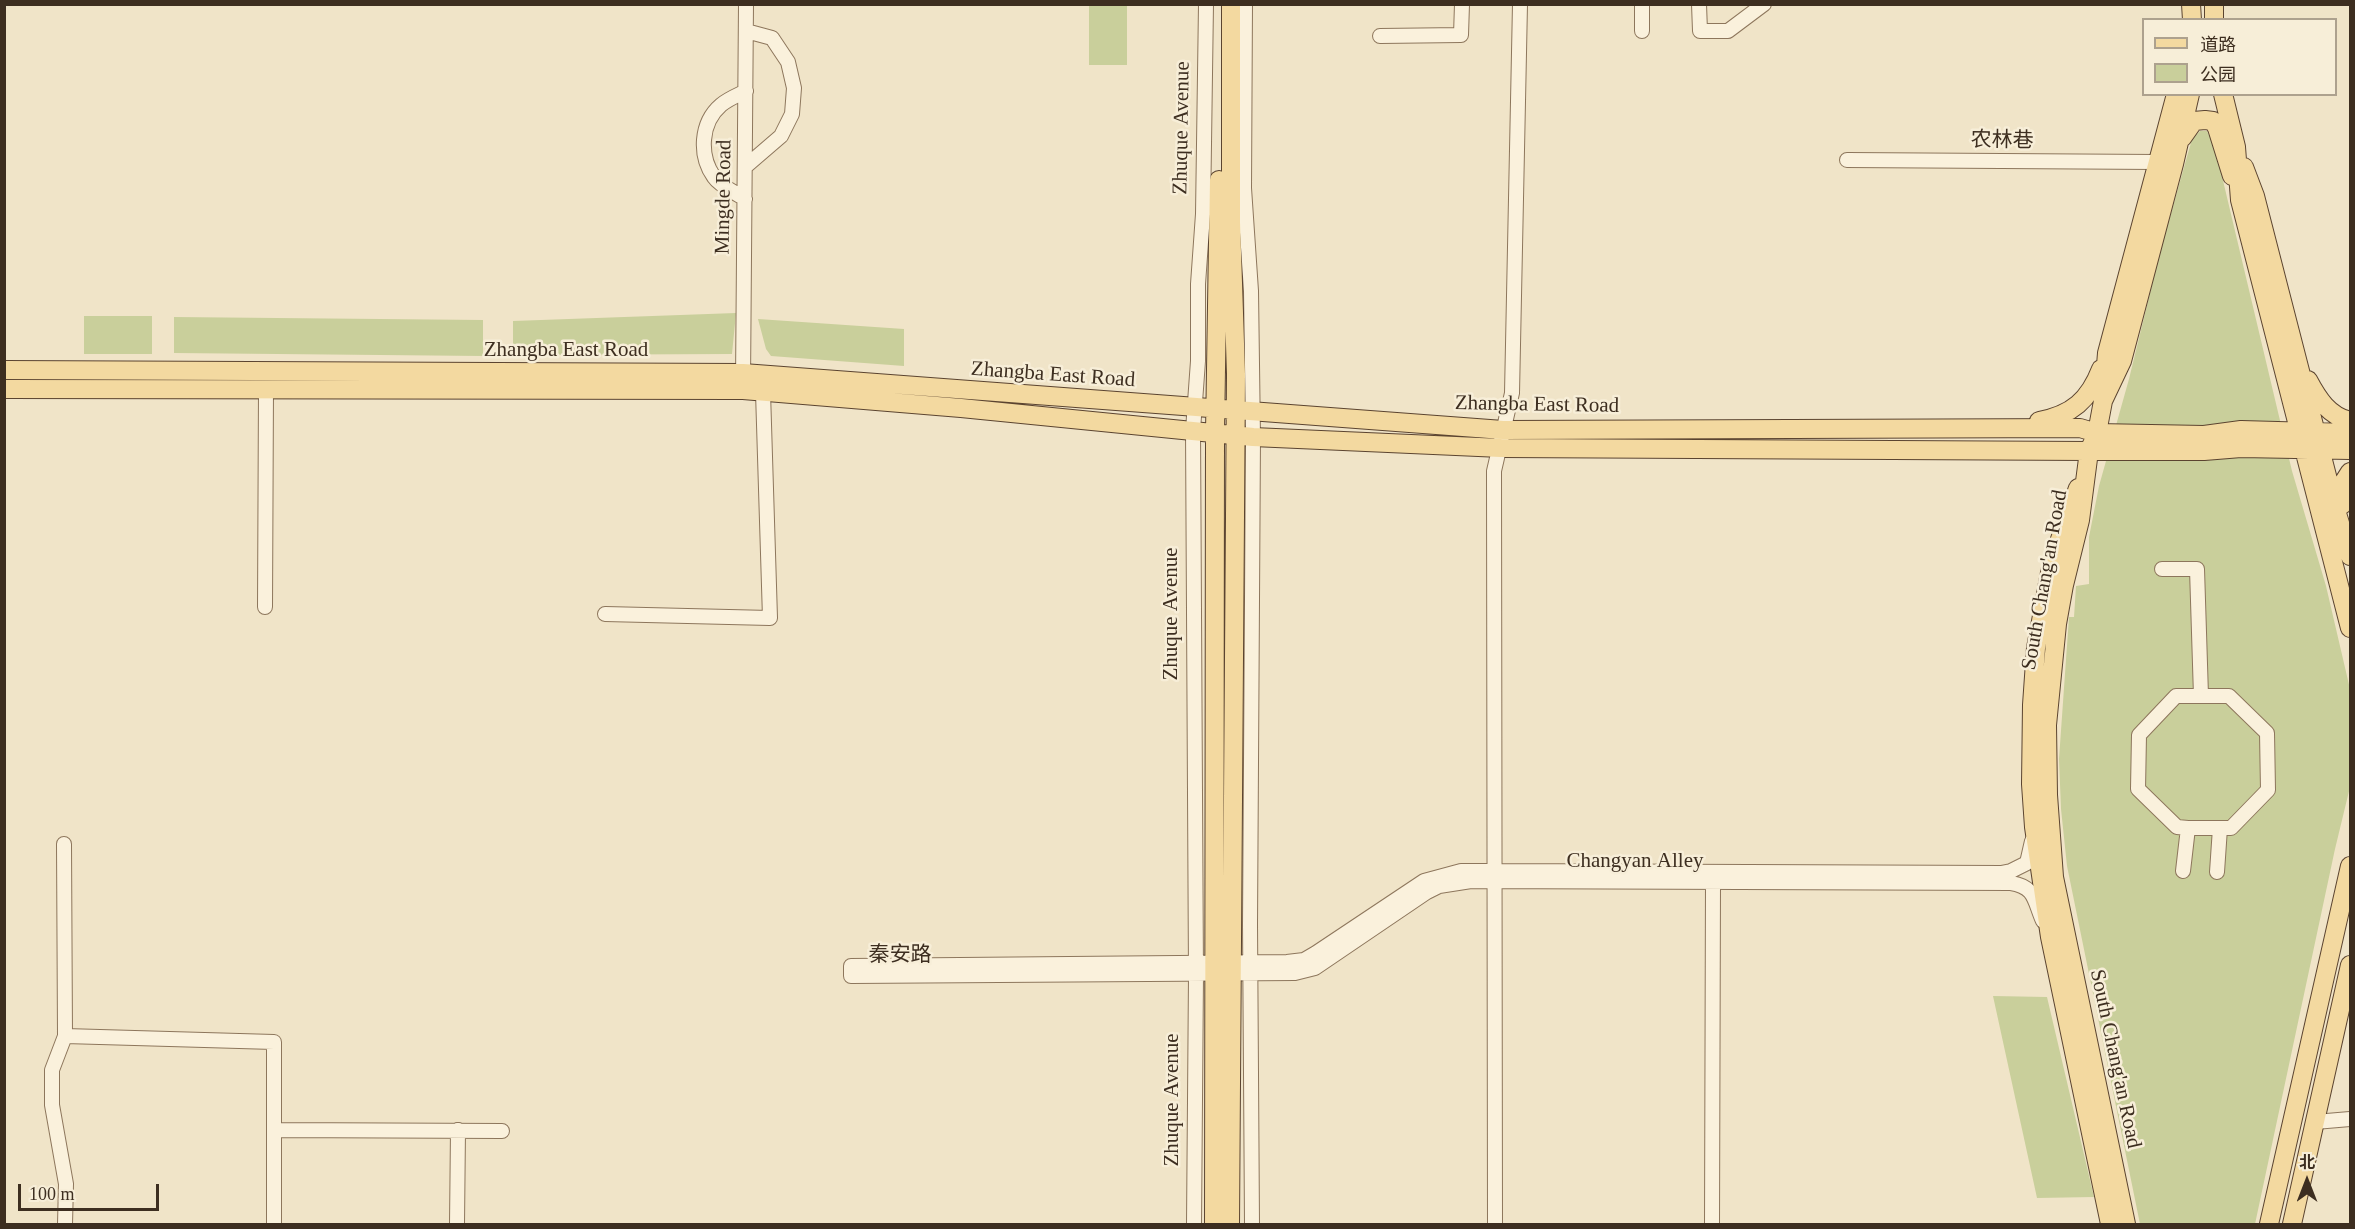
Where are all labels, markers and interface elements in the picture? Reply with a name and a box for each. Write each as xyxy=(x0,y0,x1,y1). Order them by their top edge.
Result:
legend xyxy=(2142,18,2337,96)
text: 道路 xyxy=(2200,35,2236,55)
street label: Zhuque Avenue xyxy=(1168,61,1196,195)
text: 公园 xyxy=(2200,65,2236,85)
street label: 农林巷 xyxy=(1970,128,2034,154)
street label: Mingde Road xyxy=(710,139,738,255)
street label: Zhangba East Road xyxy=(484,337,648,363)
street label: Zhangba East Road xyxy=(970,357,1136,393)
street label: Zhangba East Road xyxy=(1455,391,1619,419)
street label: South Chang'an Road xyxy=(2017,488,2073,672)
street label: Zhuque Avenue xyxy=(1158,547,1184,681)
street label: Changyan Alley xyxy=(1566,848,1704,874)
street label: 秦安路 xyxy=(869,942,931,968)
street label: South Chang'an Road xyxy=(2084,967,2146,1151)
street label: Zhuque Avenue xyxy=(1159,1033,1185,1167)
north arrow xyxy=(2277,1151,2337,1211)
text: 北 xyxy=(2299,1154,2315,1171)
scale bar xyxy=(21,1172,162,1210)
text: 100 m xyxy=(29,1184,75,1204)

